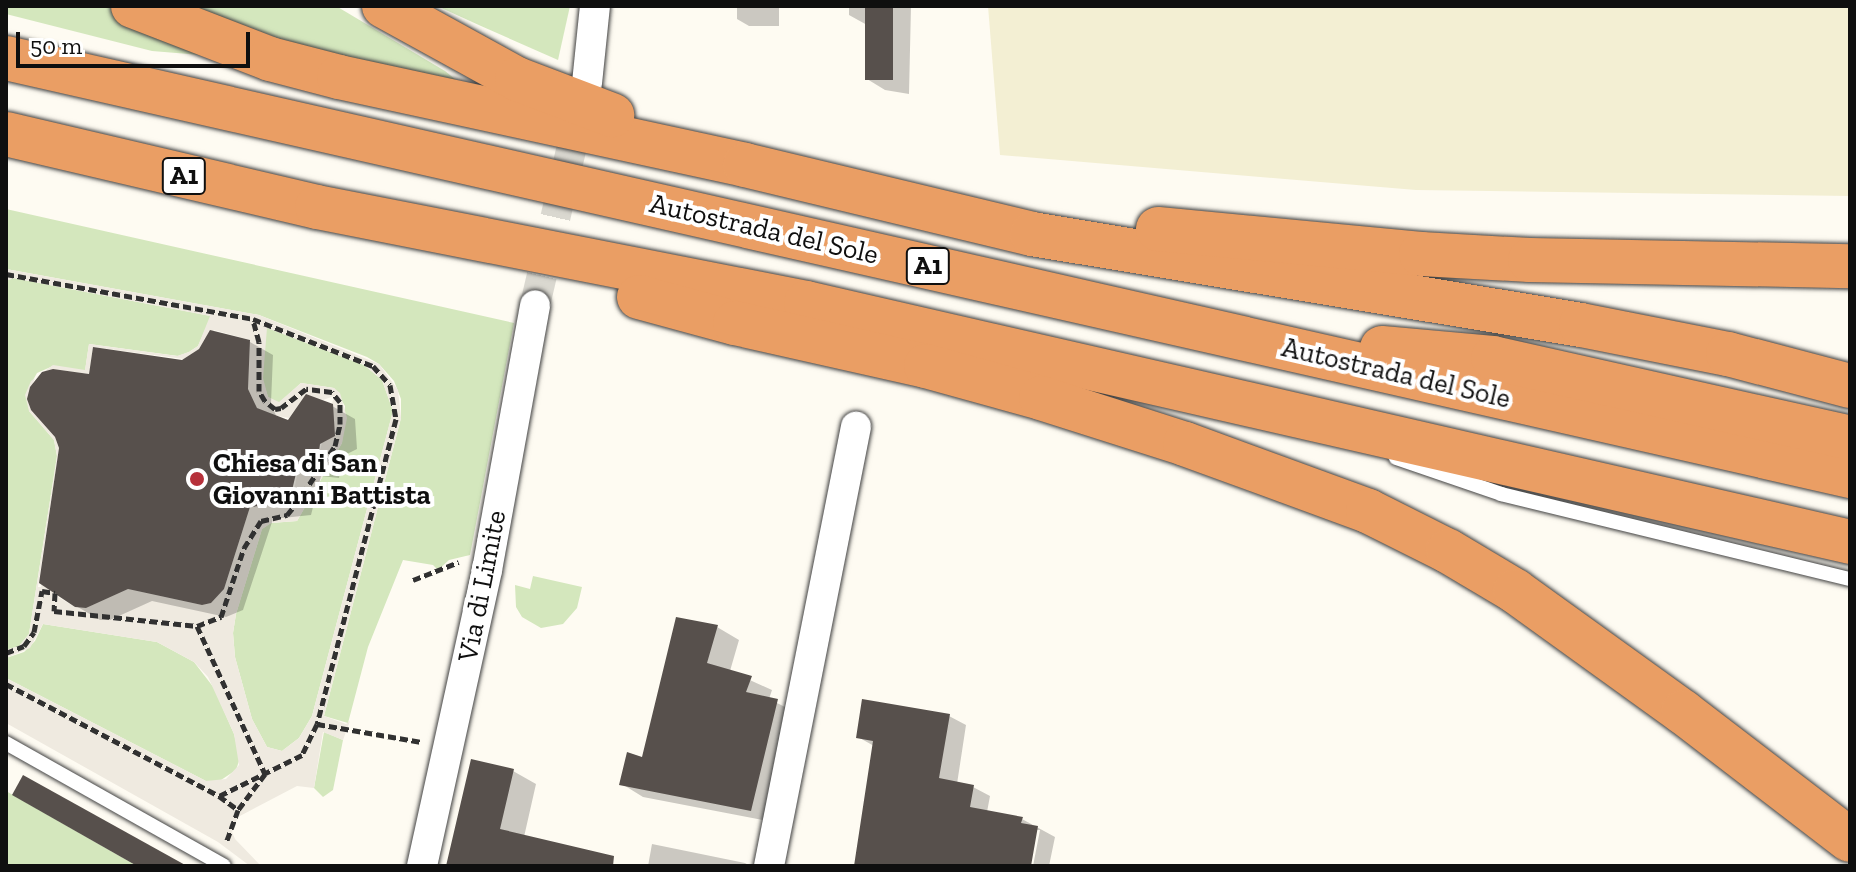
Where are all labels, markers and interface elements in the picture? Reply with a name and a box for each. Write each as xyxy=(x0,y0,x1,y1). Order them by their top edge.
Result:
scale bar xyxy=(20,16,254,66)
text: 50 m xyxy=(30,31,82,60)
road number: A1 xyxy=(160,154,208,198)
street label: Autostrada del Sole xyxy=(646,186,882,272)
road number: A1 xyxy=(904,244,952,288)
street label: Autostrada del Sole xyxy=(1278,330,1514,416)
place label: Chiesa di San Giovanni Battista xyxy=(213,446,431,512)
marker: Chiesa di San Giovanni Battista xyxy=(188,470,206,488)
street label: Via di Limite xyxy=(451,507,513,665)

